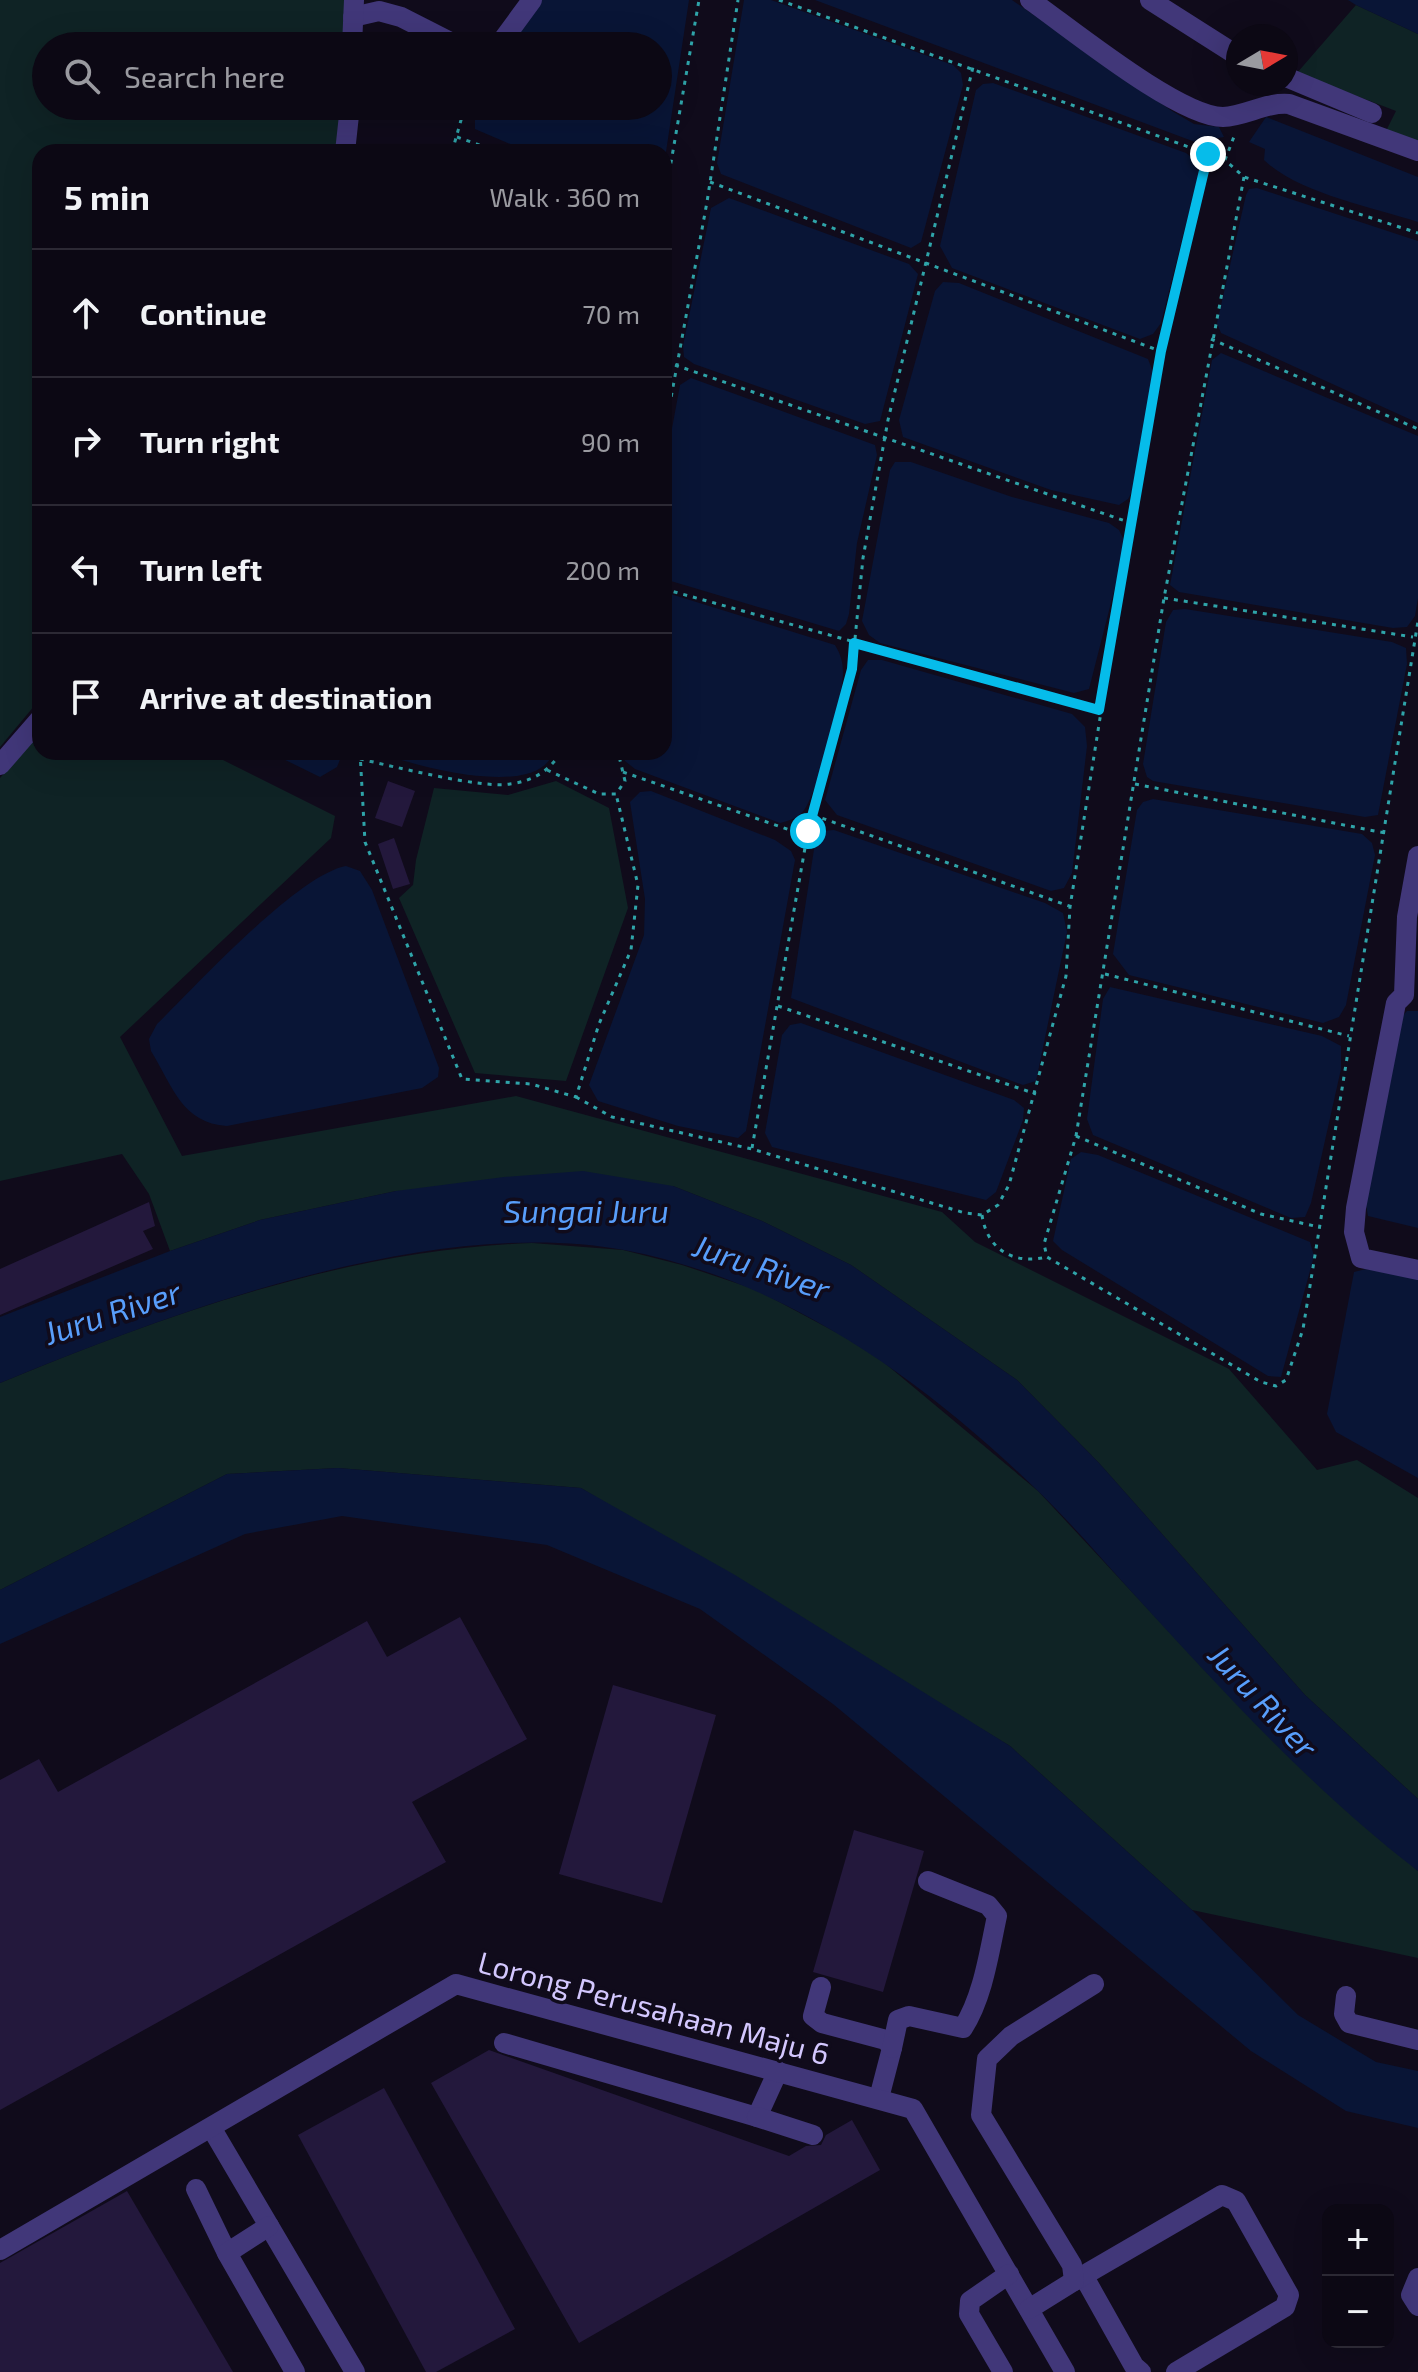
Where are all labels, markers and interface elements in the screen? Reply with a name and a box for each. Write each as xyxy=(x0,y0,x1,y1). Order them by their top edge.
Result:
north arrow xyxy=(1226,24,1298,96)
search box xyxy=(32,32,672,120)
icon: search xyxy=(60,54,104,98)
text: Search here xyxy=(124,58,285,94)
route end xyxy=(1190,136,1226,172)
text: 5 min xyxy=(64,176,150,217)
text: Walk · 360 m xyxy=(489,181,640,212)
icon: ahead xyxy=(64,291,108,335)
text: Continue xyxy=(140,295,267,331)
text: 70 m xyxy=(582,298,640,329)
icon: right xyxy=(64,419,108,463)
text: Turn right xyxy=(140,423,280,459)
text: 90 m xyxy=(581,426,640,457)
icon: left xyxy=(64,547,108,591)
text: Turn left xyxy=(140,551,262,587)
text: 200 m xyxy=(565,554,640,585)
icon: arrive xyxy=(64,675,108,719)
text: Arrive at destination xyxy=(140,679,432,715)
route start xyxy=(790,813,826,849)
water label: Sungai Juru xyxy=(503,1191,669,1230)
water label: Juru River xyxy=(688,1225,836,1307)
water label: Juru River xyxy=(38,1271,186,1351)
water label: Juru River xyxy=(1201,1635,1327,1766)
street label: Lorong Perusahaan Maju 6 xyxy=(474,1943,834,2071)
map controls xyxy=(1322,2204,1394,2348)
button: + xyxy=(1322,2204,1394,2276)
button: − xyxy=(1322,2276,1394,2348)

